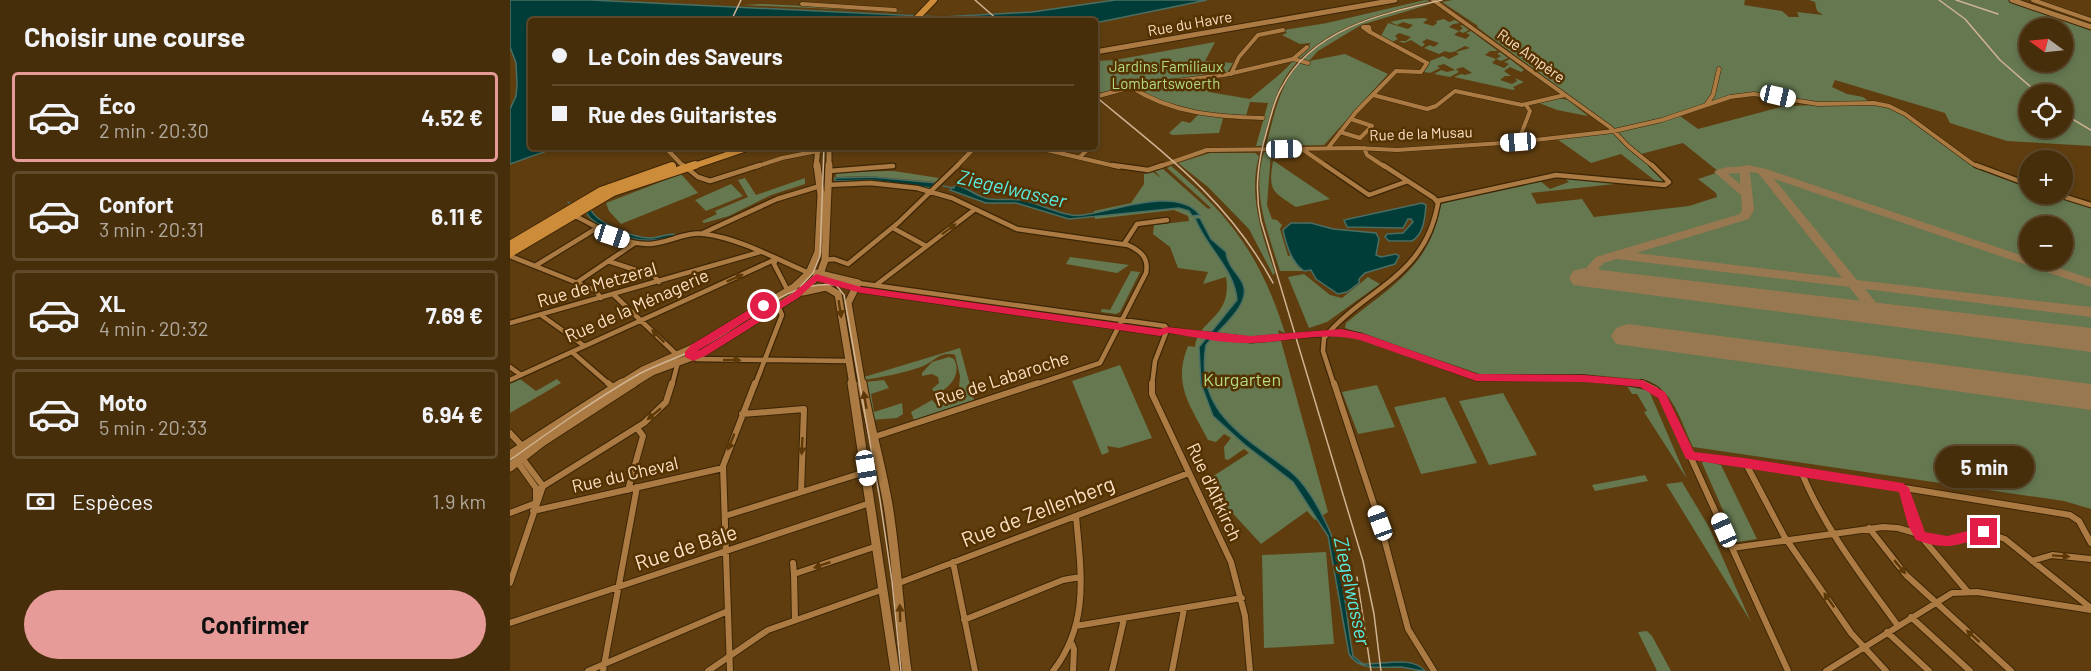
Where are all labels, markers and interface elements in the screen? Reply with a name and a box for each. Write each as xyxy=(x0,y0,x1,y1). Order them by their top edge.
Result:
street label: Rue du Havre xyxy=(1146,7,1233,39)
north arrow xyxy=(2019,18,2073,72)
map controls xyxy=(2019,18,2073,270)
text: Choisir une course xyxy=(24,20,245,52)
street label: Rue Ampère xyxy=(1494,25,1569,86)
text: Le Coin des Saveurs xyxy=(588,43,783,69)
park label: Jardins Familiaux Lombartswoerth xyxy=(1109,57,1223,92)
car xyxy=(1758,83,1798,109)
button: locate xyxy=(2019,84,2073,138)
icon: car xyxy=(27,90,81,144)
text: Éco xyxy=(99,92,136,118)
text: Rue des Guitaristes xyxy=(588,101,777,127)
text: 4.52 € xyxy=(421,104,483,130)
text: 2 min · 20:30 xyxy=(99,118,209,142)
street label: Rue de la Musau xyxy=(1369,122,1473,144)
car xyxy=(1499,132,1537,152)
car xyxy=(1266,140,1302,158)
button: + xyxy=(2019,150,2073,204)
water label: Ziegelwasser xyxy=(955,164,1070,212)
icon: car xyxy=(27,189,81,243)
text: Confort xyxy=(99,191,174,217)
text: 6.11 € xyxy=(431,203,483,229)
button: − xyxy=(2019,216,2073,270)
text: 3 min · 20:31 xyxy=(99,217,204,241)
car xyxy=(592,222,632,250)
one-way arrow xyxy=(942,223,957,235)
street label: Rue de Metzeral xyxy=(534,256,659,312)
street label: Rue de la Ménagerie xyxy=(561,263,712,347)
one-way arrow xyxy=(727,273,745,283)
icon: car xyxy=(27,288,81,342)
text: XL xyxy=(99,290,125,316)
route start xyxy=(750,292,777,319)
one-way arrow xyxy=(836,299,845,318)
text: 7.69 € xyxy=(426,302,483,328)
text: 4 min · 20:32 xyxy=(99,316,208,340)
one-way arrow xyxy=(651,329,665,343)
street label: Rue de Labaroche xyxy=(932,346,1072,410)
one-way arrow xyxy=(723,355,742,365)
park label: Kurgarten xyxy=(1203,368,1281,390)
icon: car xyxy=(27,387,81,441)
text: Moto xyxy=(99,389,147,415)
one-way arrow xyxy=(860,391,869,410)
text: 6.94 € xyxy=(422,401,483,427)
one-way arrow xyxy=(646,408,662,421)
text: 5 min · 20:33 xyxy=(99,415,207,439)
one-way arrow xyxy=(726,434,736,452)
one-way arrow xyxy=(798,437,807,456)
street label: Rue d'Altkirch xyxy=(1183,439,1247,544)
callout: 5 min xyxy=(1934,445,2034,487)
car xyxy=(854,449,878,487)
street label: Rue du Cheval xyxy=(569,451,680,497)
text: 5 min xyxy=(1961,455,2008,479)
street label: Rue de Zellenberg xyxy=(957,470,1118,551)
icon: cash xyxy=(24,485,57,518)
text: Espèces xyxy=(72,488,153,514)
text: 1.9 km xyxy=(432,489,486,513)
car xyxy=(1365,503,1395,543)
car xyxy=(1708,510,1740,550)
street label: Rue de Bâle xyxy=(631,518,740,575)
route end xyxy=(1970,518,1997,545)
water label: Ziegelwasser xyxy=(1330,534,1376,648)
one-way arrow xyxy=(2052,551,2071,561)
one-way arrow xyxy=(1893,559,1906,575)
one-way arrow xyxy=(813,560,831,570)
button: Confirmer xyxy=(24,590,486,659)
one-way arrow xyxy=(1823,593,1835,609)
one-way arrow xyxy=(895,603,905,622)
one-way arrow xyxy=(1966,630,1980,644)

